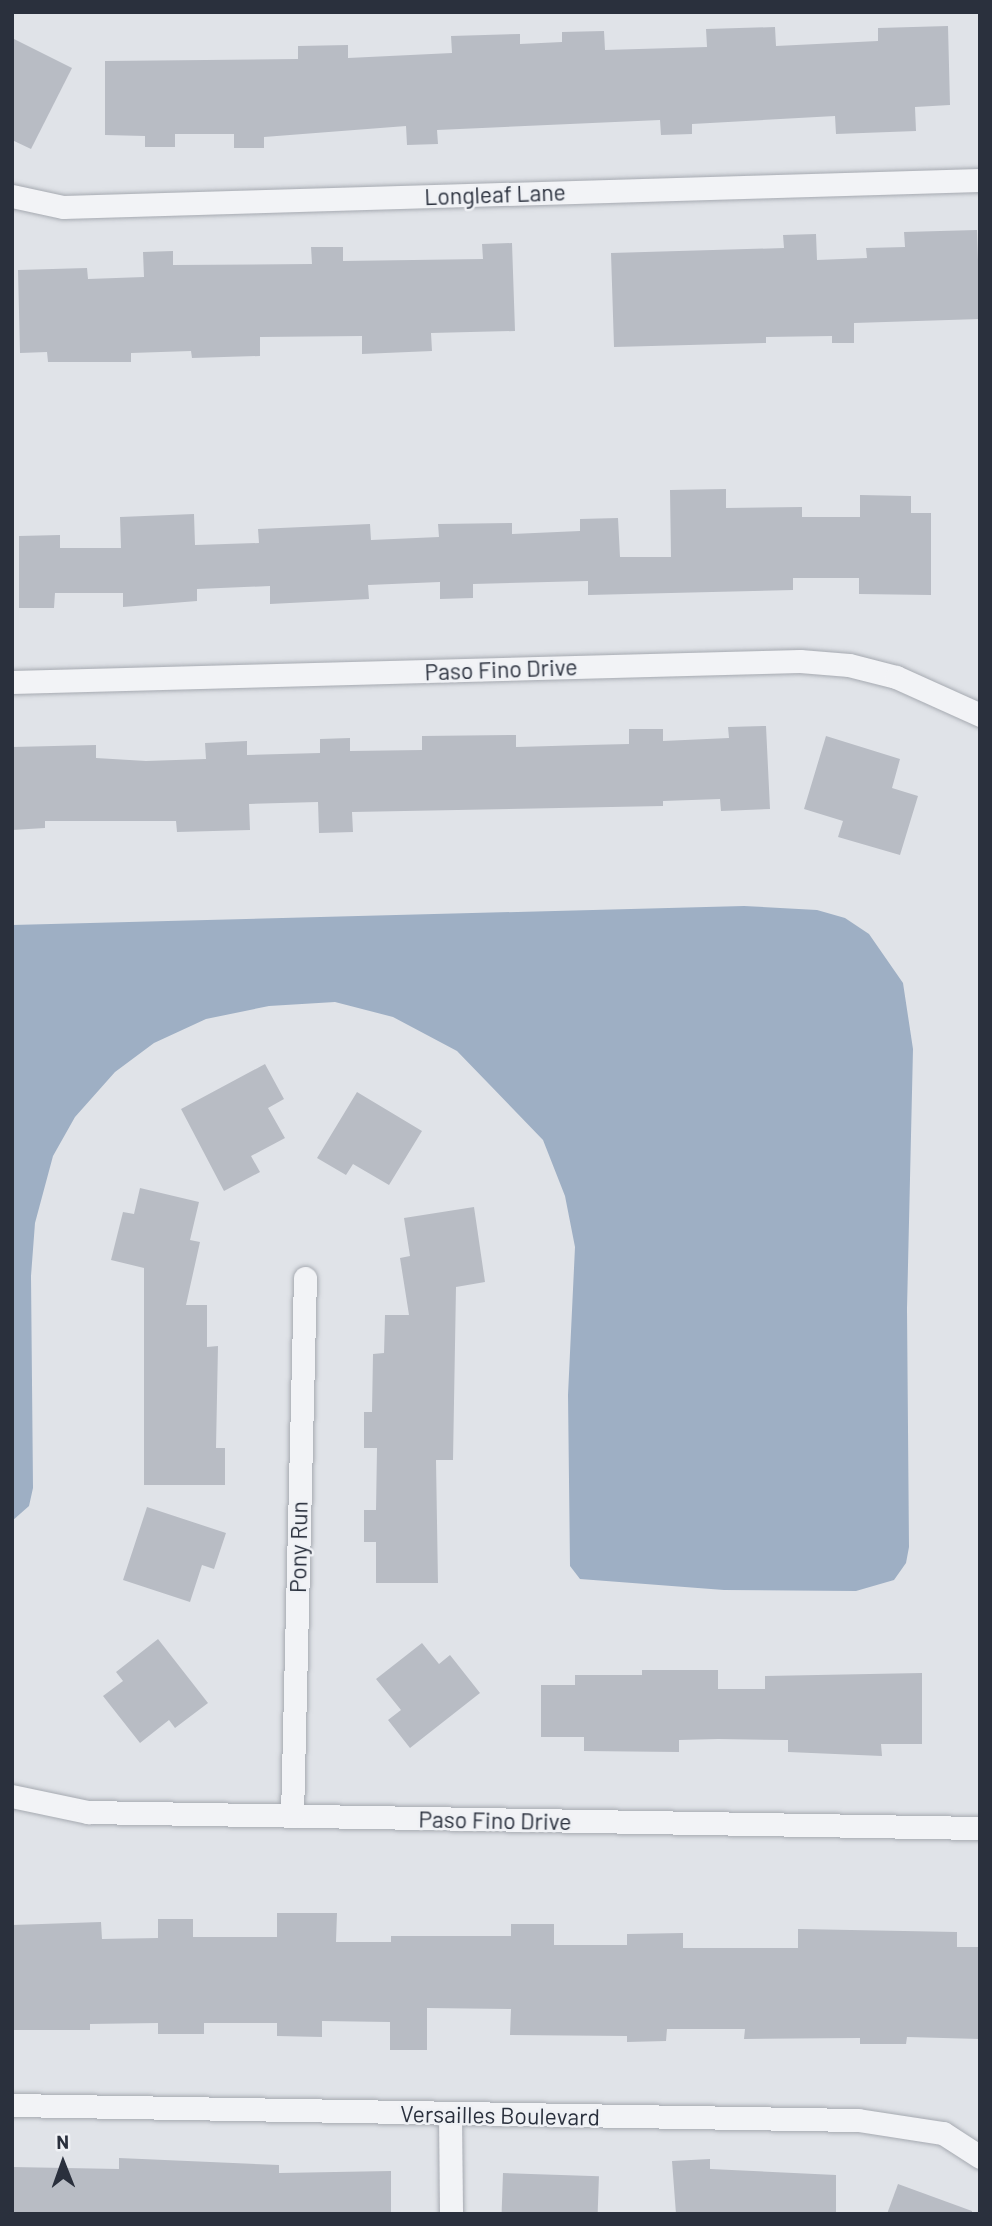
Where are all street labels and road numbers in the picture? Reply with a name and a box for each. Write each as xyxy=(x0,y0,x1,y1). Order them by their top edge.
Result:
street label: Longleaf Lane xyxy=(424,178,566,210)
street label: Paso Fino Drive xyxy=(424,653,578,685)
street label: Pony Run xyxy=(283,1501,313,1593)
street label: Paso Fino Drive xyxy=(418,1805,572,1835)
street label: Versailles Boulevard xyxy=(400,2099,600,2131)

